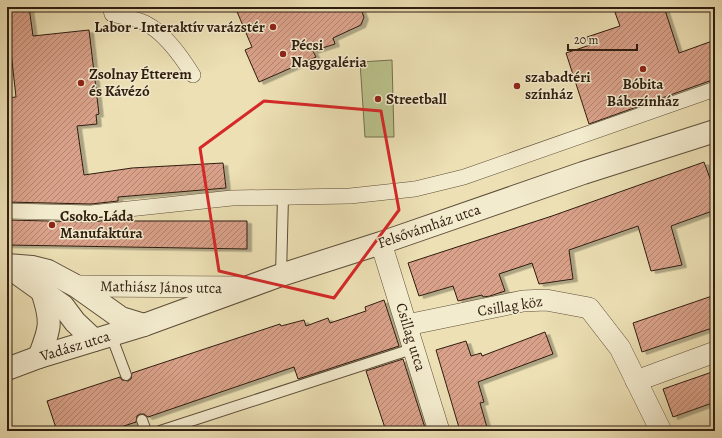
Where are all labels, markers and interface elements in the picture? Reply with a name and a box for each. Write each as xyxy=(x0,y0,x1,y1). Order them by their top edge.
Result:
place label: Labor - Interaktív varázstér xyxy=(94,17,265,37)
marker: Labor - Interaktív varázstér xyxy=(268,22,278,32)
scale bar xyxy=(568,26,637,52)
text: 20 m xyxy=(574,32,598,48)
place label: Pécsi Nagygaléria xyxy=(291,35,367,72)
marker: Pécsi Nagygaléria xyxy=(278,49,288,59)
place label: Zsolnay Étterem és Kávézó xyxy=(89,64,192,101)
marker: Bóbita Bábszínház xyxy=(638,64,648,74)
place label: szabadtéri színház xyxy=(525,67,591,104)
place label: Bóbita Bábszínház xyxy=(607,74,679,111)
marker: Zsolnay Étterem és Kávézó xyxy=(76,78,86,88)
marker: szabadtéri színház xyxy=(512,81,522,91)
place label: Streetball xyxy=(386,89,447,109)
marker: Streetball xyxy=(373,94,383,104)
street label: Felsővámház utca xyxy=(375,199,483,253)
place label: Csoko-Láda Manufaktúra xyxy=(60,206,144,243)
marker: Csoko-Láda Manufaktúra xyxy=(47,220,57,230)
street label: Mathiász János utca xyxy=(100,276,222,298)
street label: Csillag köz xyxy=(476,291,544,321)
street label: Csillag utca xyxy=(391,300,431,374)
street label: Vadász utca xyxy=(37,326,112,366)

